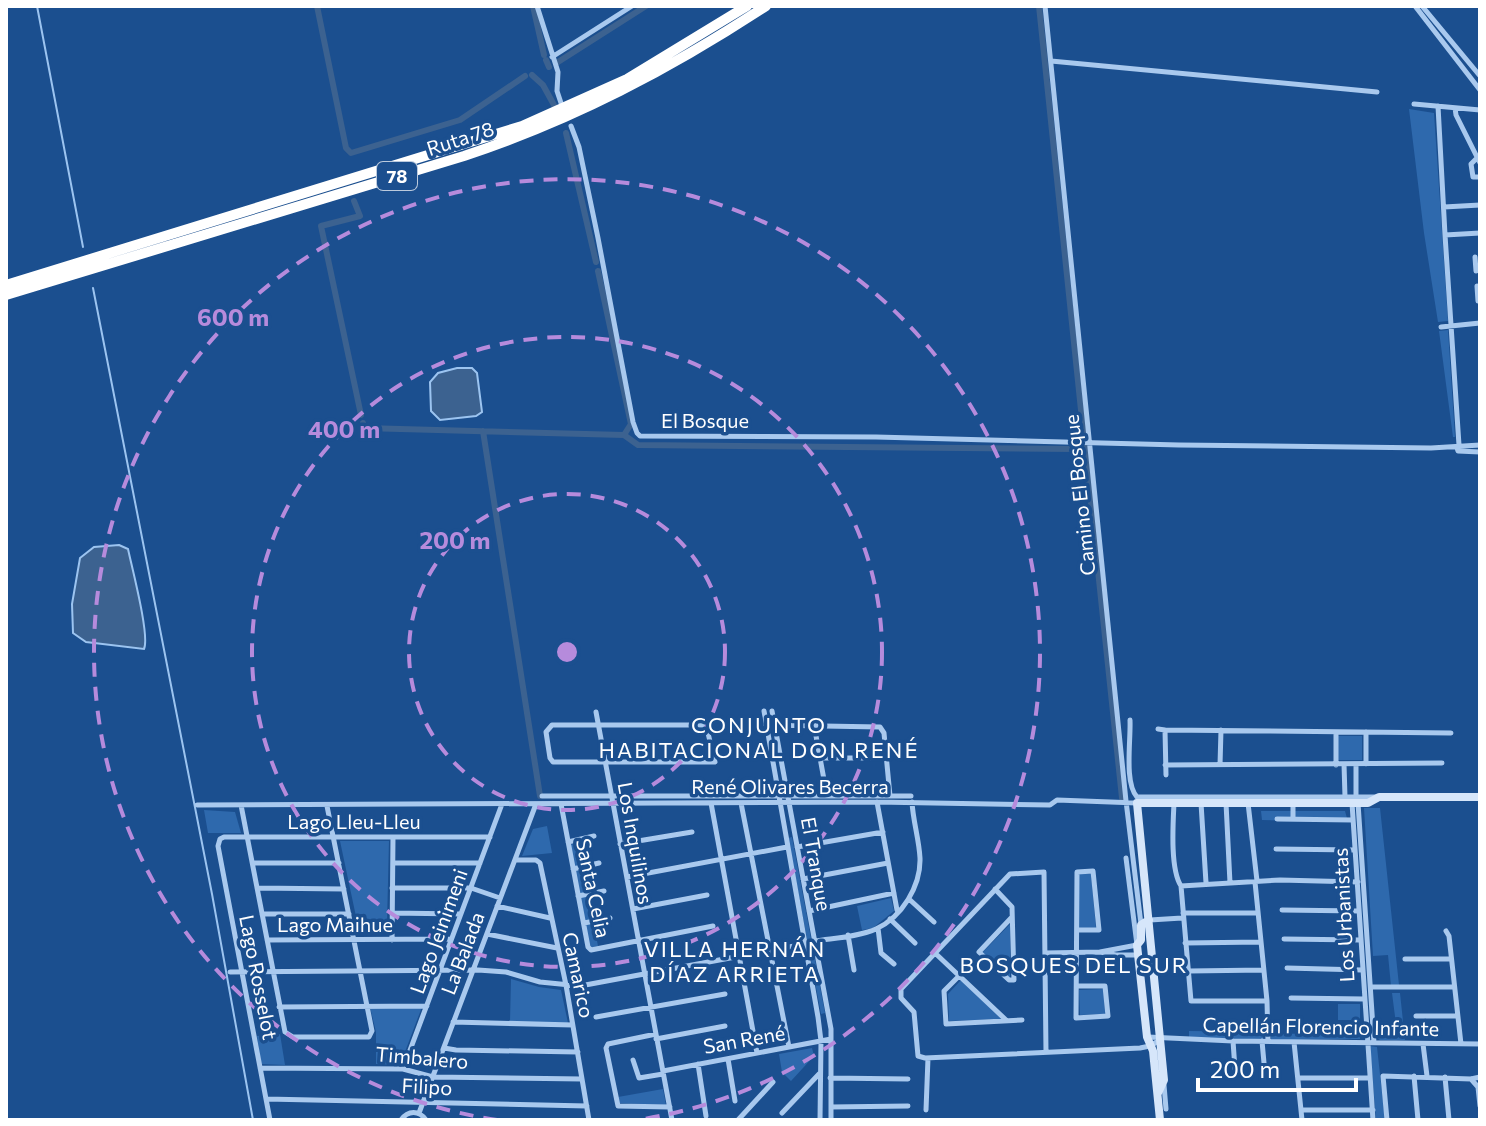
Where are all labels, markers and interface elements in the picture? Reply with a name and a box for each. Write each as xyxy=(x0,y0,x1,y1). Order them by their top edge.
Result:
street label: Ruta 78 xyxy=(423,116,497,160)
road number: 78 xyxy=(377,162,417,190)
text: 600 m xyxy=(197,302,269,331)
street label: El Bosque xyxy=(661,408,749,432)
street label: Camino El Bosque xyxy=(1059,413,1099,577)
text: 400 m xyxy=(308,414,380,443)
text: 200 m xyxy=(420,525,490,554)
centre of rings xyxy=(553,638,581,666)
district label: CONJUNTO HABITACIONAL DON RENÉ xyxy=(599,711,919,763)
street label: René Olivares Becerra xyxy=(691,774,889,798)
street label: Los Inquilinos xyxy=(613,780,659,906)
street label: Lago Lleu-Lleu xyxy=(287,809,421,833)
street label: El Tranque xyxy=(797,815,837,913)
street label: Santa Celia xyxy=(572,836,616,940)
street label: Los Urbanistas xyxy=(1327,847,1359,983)
street label: Lago Jeinimeni xyxy=(404,865,472,997)
street label: La Balada xyxy=(435,908,489,998)
street label: Lago Maihue xyxy=(277,912,393,936)
street label: Lago Rosselot xyxy=(235,913,283,1041)
street label: Camarico xyxy=(558,930,600,1020)
district label: VILLA HERNÁN DÍAZ ARRIETA xyxy=(644,935,826,987)
district label: BOSQUES DEL SUR xyxy=(959,951,1189,978)
street label: Capellán Florencio Infante xyxy=(1203,1012,1439,1040)
street label: San René xyxy=(701,1020,787,1058)
street label: Timbalero xyxy=(375,1041,469,1073)
scale bar xyxy=(1198,1042,1356,1092)
text: 200 m xyxy=(1210,1054,1280,1083)
street label: Filipo xyxy=(401,1073,453,1099)

